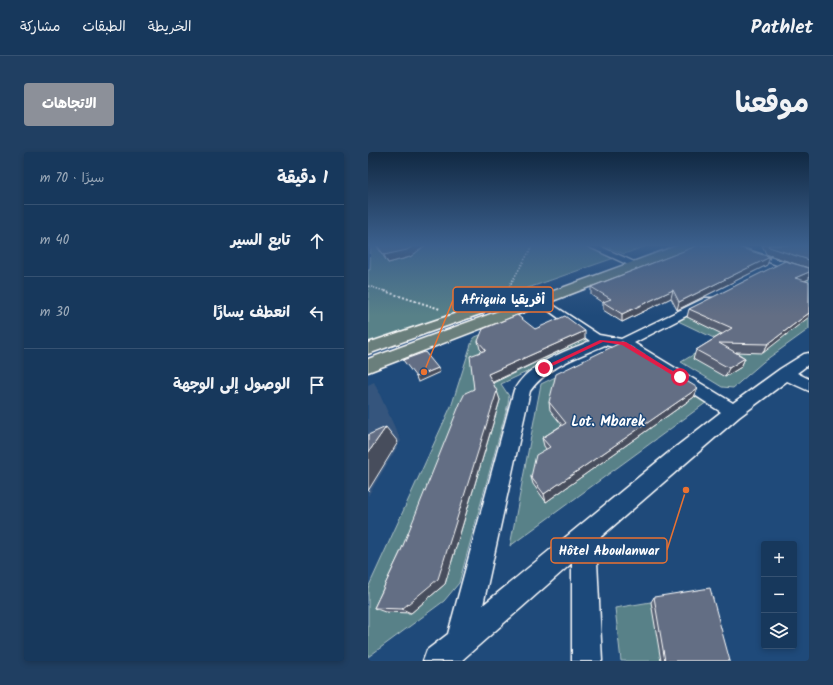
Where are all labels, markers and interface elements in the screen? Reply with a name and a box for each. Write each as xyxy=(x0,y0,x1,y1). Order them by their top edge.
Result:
text: Pathlet xyxy=(751,13,813,43)
text: مشاركة xyxy=(20,16,60,38)
text: الطبقات xyxy=(82,16,126,38)
text: الخريطة xyxy=(148,16,191,38)
text: موقعنا xyxy=(735,82,809,127)
button: الاتجاهات xyxy=(24,83,114,126)
text: 1 دقيقة xyxy=(277,165,328,192)
text: سيرًا · 70 m xyxy=(40,168,104,189)
text: تابع السير xyxy=(231,229,290,253)
text: 40 m xyxy=(40,230,69,251)
icon: ahead xyxy=(306,230,328,252)
callout: Afriquia أفريقيا xyxy=(453,287,553,312)
text: Afriquia أفريقيا xyxy=(461,290,546,311)
text: انعطف يسارًا xyxy=(213,301,290,325)
text: 30 m xyxy=(40,302,70,323)
icon: left xyxy=(306,302,328,324)
route end xyxy=(535,359,553,377)
route start xyxy=(671,368,689,386)
text: الوصول إلى الوجهة xyxy=(173,373,290,397)
icon: arrive xyxy=(306,374,328,396)
district label: Lot. Mbarek xyxy=(571,411,646,433)
callout: Hôtel Aboulanwar xyxy=(551,538,667,563)
text: Hôtel Aboulanwar xyxy=(559,541,661,562)
map controls xyxy=(761,541,797,649)
button: + xyxy=(761,541,797,577)
button: − xyxy=(761,577,797,613)
button: layers xyxy=(761,613,797,649)

